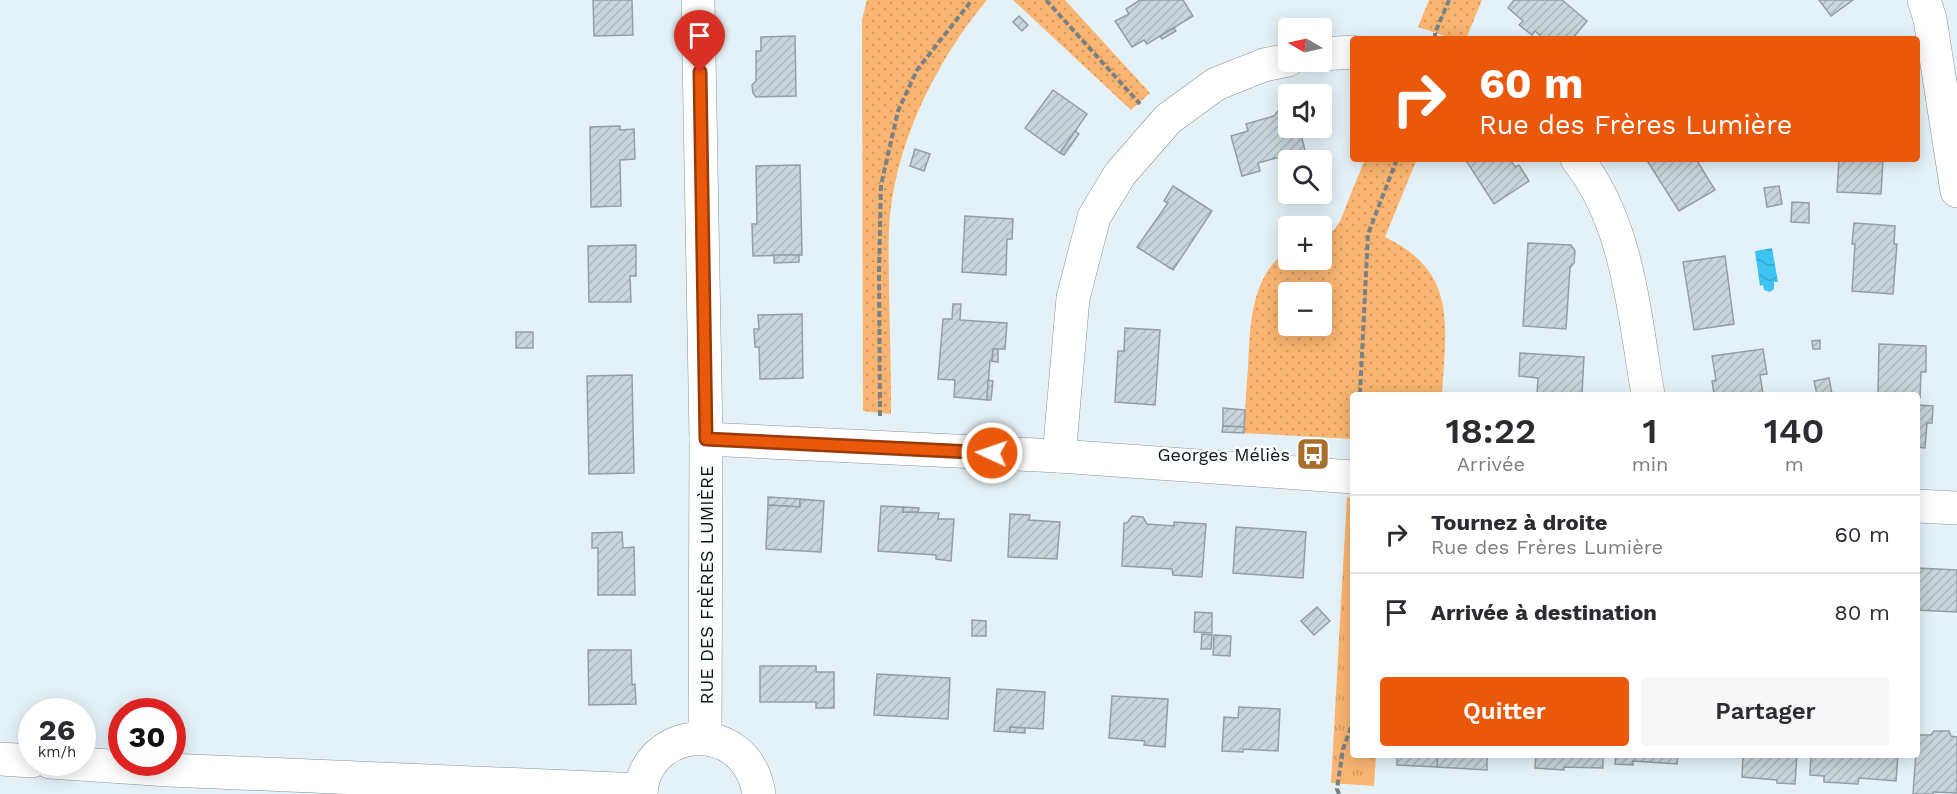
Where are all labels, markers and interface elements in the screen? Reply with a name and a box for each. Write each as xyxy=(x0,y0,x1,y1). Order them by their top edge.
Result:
pin xyxy=(674,10,725,72)
north arrow xyxy=(1278,18,1332,72)
map controls xyxy=(1278,18,1332,336)
icon: arrive xyxy=(683,19,716,52)
text: 60 m xyxy=(1479,59,1583,108)
icon: right xyxy=(1380,60,1458,138)
button: sound xyxy=(1278,84,1332,138)
text: Rue des Frères Lumière xyxy=(1479,109,1792,141)
button: search xyxy=(1278,150,1332,204)
button: + xyxy=(1278,216,1332,270)
button: − xyxy=(1278,282,1332,336)
text: 18:22 xyxy=(1445,410,1536,452)
text: 1 xyxy=(1643,410,1658,452)
text: 140 xyxy=(1764,410,1825,452)
position arrow xyxy=(960,421,1024,485)
bus stop icon: Georges Méliès xyxy=(1295,436,1331,472)
place label: Georges Méliès xyxy=(1158,444,1290,465)
text: Arrivée xyxy=(1457,452,1525,476)
text: min xyxy=(1632,452,1668,476)
text: m xyxy=(1785,452,1804,476)
street label: RUE DES FRÈRES LUMIÈRE xyxy=(696,466,717,704)
text: Tournez à droite xyxy=(1431,510,1608,535)
icon: right xyxy=(1380,518,1413,551)
text: 60 m xyxy=(1834,522,1890,547)
text: Rue des Frères Lumière xyxy=(1431,535,1663,559)
icon: arrive xyxy=(1380,596,1413,629)
text: Arrivée à destination xyxy=(1431,600,1657,625)
text: 80 m xyxy=(1834,600,1890,625)
button: Quitter xyxy=(1380,677,1629,746)
button: Partager xyxy=(1641,677,1890,746)
speed limit sign: 30 xyxy=(108,698,186,776)
text: 26 xyxy=(39,712,75,747)
text: km/h xyxy=(38,743,76,761)

